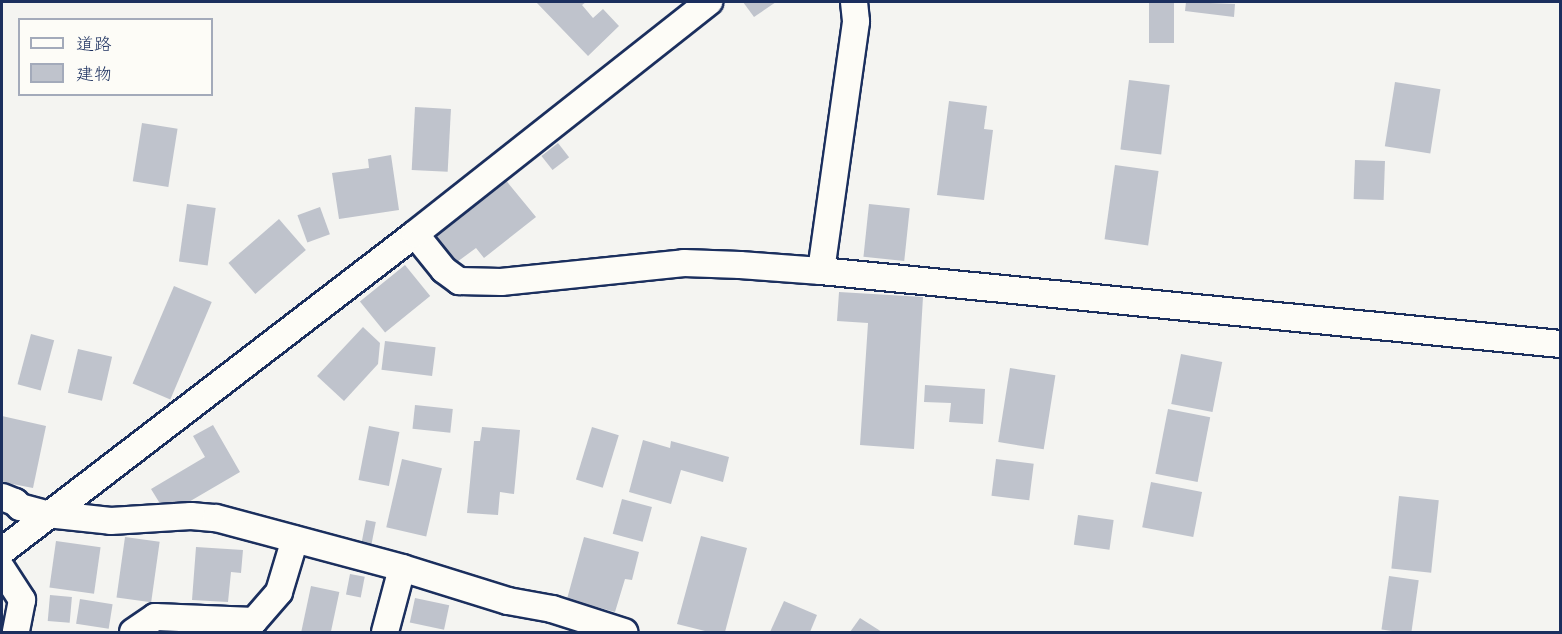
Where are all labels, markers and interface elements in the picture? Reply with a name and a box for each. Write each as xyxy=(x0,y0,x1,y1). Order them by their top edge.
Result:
legend xyxy=(18,18,213,96)
text: 道路 xyxy=(76,33,112,57)
text: 建物 xyxy=(76,63,112,87)

